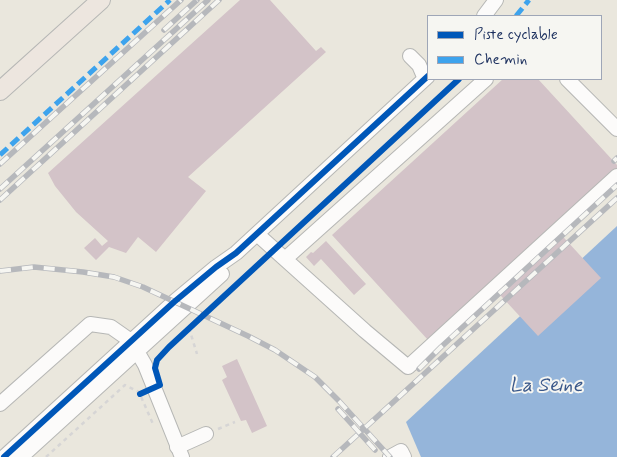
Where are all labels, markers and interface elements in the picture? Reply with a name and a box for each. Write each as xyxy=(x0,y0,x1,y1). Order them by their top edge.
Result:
legend xyxy=(427,15,602,80)
text: Piste cyclable xyxy=(474,25,558,45)
text: Chemin xyxy=(474,50,527,70)
water label: La Seine xyxy=(510,375,582,399)

